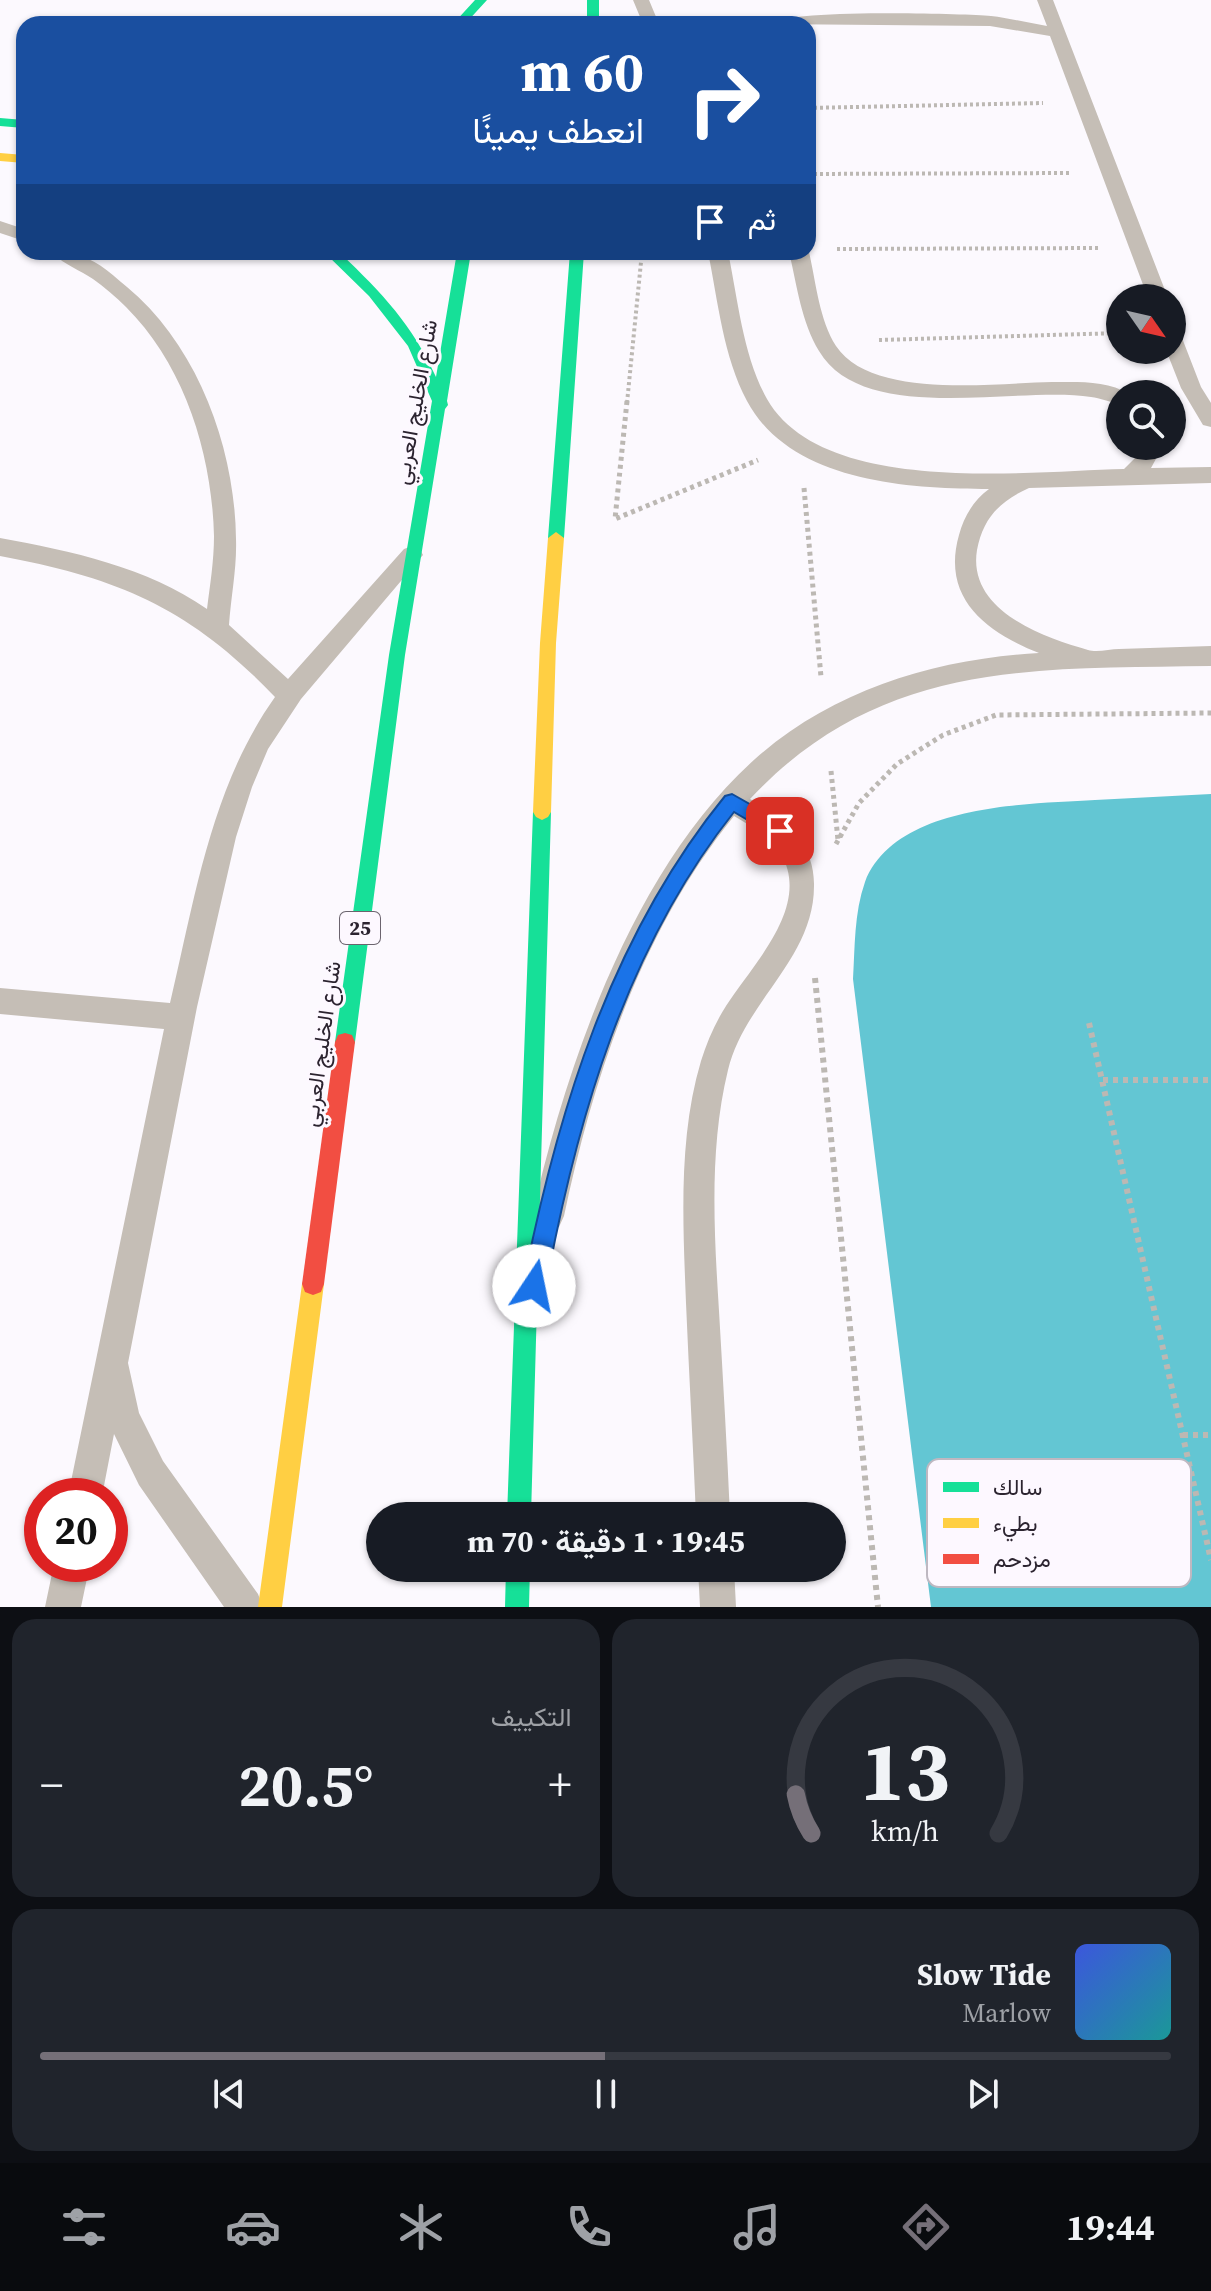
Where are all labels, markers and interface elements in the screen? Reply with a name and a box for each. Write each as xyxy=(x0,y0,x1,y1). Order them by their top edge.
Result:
text: 60 m xyxy=(521,33,644,110)
icon: right xyxy=(672,48,776,152)
text: انعطف يمينًا xyxy=(472,106,644,155)
text: ثم xyxy=(748,199,776,240)
icon: arrive xyxy=(688,200,732,244)
north arrow xyxy=(1106,284,1186,364)
map controls xyxy=(1106,284,1186,460)
street label: شارع الخليج العربي xyxy=(386,317,448,488)
button: search xyxy=(1106,380,1186,460)
pin xyxy=(746,797,814,865)
icon: arrive xyxy=(758,809,802,853)
road number: 25 xyxy=(340,912,380,944)
street label: شارع الخليج العربي xyxy=(295,959,351,1129)
position arrow xyxy=(492,1244,576,1328)
legend xyxy=(927,1459,1191,1587)
text: سالك xyxy=(993,1472,1042,1502)
speed limit sign: 20 xyxy=(24,1478,128,1582)
text: بطيء xyxy=(993,1508,1038,1542)
text: 19:45 · 1 دقيقة · 70 m xyxy=(467,1521,745,1562)
text: مزدحم xyxy=(993,1544,1051,1574)
text: التكييف xyxy=(491,1699,572,1735)
text: 13 xyxy=(860,1714,950,1828)
text: 20.5° xyxy=(238,1744,373,1826)
text: − xyxy=(40,1754,63,1815)
text: + xyxy=(548,1754,572,1815)
text: km/h xyxy=(871,1811,939,1851)
text: Slow Tide xyxy=(917,1954,1051,1995)
text: Marlow xyxy=(962,1995,1051,2031)
icon: previous xyxy=(207,2072,251,2116)
icon: pause xyxy=(584,2072,628,2116)
icon: next xyxy=(961,2072,1005,2116)
icon: filters xyxy=(56,2199,112,2255)
icon: car xyxy=(225,2199,281,2255)
icon: climate xyxy=(393,2199,449,2255)
icon: phone xyxy=(561,2199,617,2255)
icon: music xyxy=(729,2199,785,2255)
icon: directions xyxy=(898,2199,954,2255)
text: 19:44 xyxy=(1066,2203,1155,2252)

